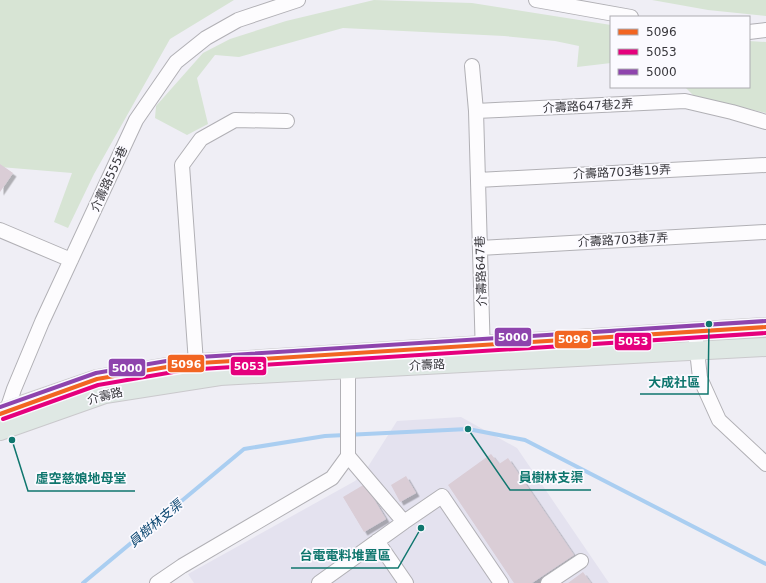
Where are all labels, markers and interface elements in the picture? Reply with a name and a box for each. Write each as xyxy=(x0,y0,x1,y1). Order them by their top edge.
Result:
legend xyxy=(610,16,750,88)
text: 5096 xyxy=(646,25,677,39)
text: 5053 xyxy=(646,45,677,59)
text: 5000 xyxy=(646,65,677,79)
street label: 介壽路647巷2弄 xyxy=(542,97,634,115)
street label: 介壽路555巷 xyxy=(88,144,130,214)
street label: 介壽路703巷19弄 xyxy=(573,162,671,182)
street label: 介壽路703巷7弄 xyxy=(577,231,669,249)
street label: 介壽路647巷 xyxy=(473,235,489,307)
line badge: 5000 xyxy=(494,327,532,347)
line badge: 5096 xyxy=(554,330,592,349)
text: 5000 xyxy=(498,331,529,344)
line badge: 5053 xyxy=(614,332,652,351)
text: 5096 xyxy=(558,333,589,346)
text: 5053 xyxy=(618,335,648,348)
line badge: 5096 xyxy=(167,354,205,373)
line badge: 5053 xyxy=(230,356,267,376)
street label: 介壽路 xyxy=(409,357,445,373)
line badge: 5000 xyxy=(108,358,146,377)
text: 5096 xyxy=(171,358,202,371)
text: 5053 xyxy=(234,360,264,373)
text: 5000 xyxy=(112,362,143,375)
callout: 大成社區 xyxy=(640,369,708,394)
text: 大成社區 xyxy=(648,375,700,390)
street label: 介壽路 xyxy=(86,385,124,407)
callout: 員樹林支渠 xyxy=(510,465,591,490)
callout: 虛空慈娘地母堂 xyxy=(28,466,135,491)
text: 員樹林支渠 xyxy=(518,470,584,485)
text: 虛空慈娘地母堂 xyxy=(35,471,127,486)
water label: 員樹林支渠 xyxy=(126,495,187,550)
callout: 台電電料堆置區 xyxy=(291,543,398,568)
text: 台電電料堆置區 xyxy=(299,548,391,563)

